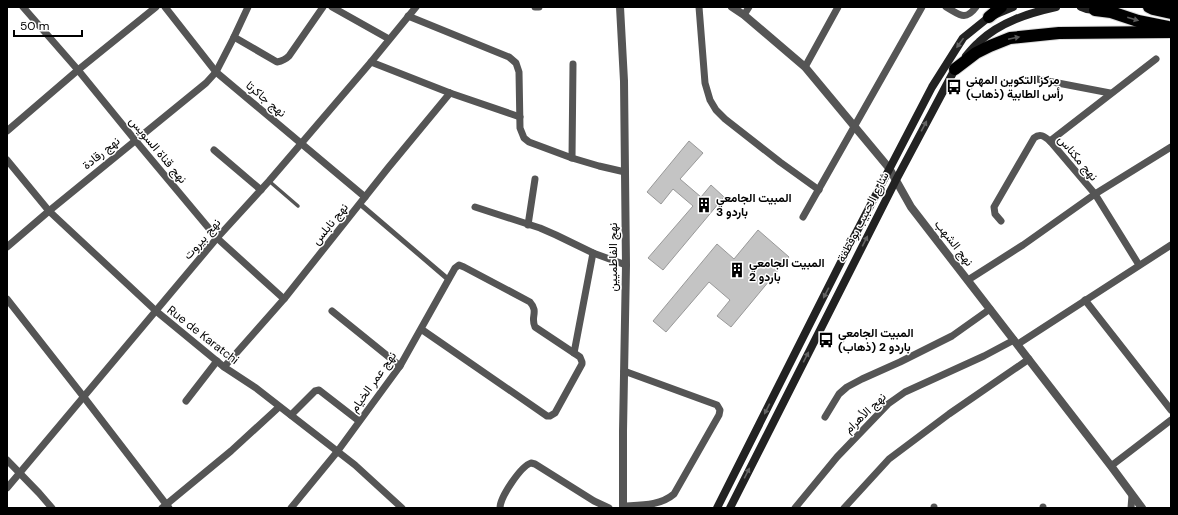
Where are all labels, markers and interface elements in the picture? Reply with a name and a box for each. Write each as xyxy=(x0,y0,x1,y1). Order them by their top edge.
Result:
scale bar xyxy=(14,12,82,38)
one-way arrow xyxy=(1127,16,1139,22)
text: 50 m xyxy=(20,18,49,34)
one-way arrow xyxy=(1007,35,1020,41)
one-way arrow xyxy=(956,38,964,48)
place label: مركز التكوين المهني رأس الطابية (ذهاب) xyxy=(966,72,1063,102)
street label: نهج جاكرتا xyxy=(242,77,290,121)
bus stop icon: مركز التكوين المهني رأس الطابية (ذهاب) xyxy=(945,78,963,96)
street label: نهج قناة السويس xyxy=(125,113,191,187)
one-way arrow xyxy=(921,120,928,132)
street label: نهج مكناس xyxy=(1054,132,1102,185)
street label: نهج رقادة xyxy=(79,133,124,174)
street label: شارع الحبيب بوقطفة xyxy=(833,169,894,265)
place label: المبيت الجامعي باردو 3 xyxy=(716,190,792,220)
building icon: المبيت الجامعي باردو 3 xyxy=(695,196,713,214)
street label: نهج نابلس xyxy=(308,200,353,249)
street label: نهج بيروت xyxy=(180,215,225,264)
street label: نهج الشهب xyxy=(930,217,977,270)
street label: نهج الفاطميين xyxy=(605,222,622,292)
one-way arrow xyxy=(862,235,868,247)
place label: المبيت الجامعي باردو 2 xyxy=(749,255,825,285)
building icon: المبيت الجامعي باردو 2 xyxy=(728,261,746,279)
one-way arrow xyxy=(823,287,829,299)
street label: Rue de Karatchi xyxy=(164,302,242,368)
place label: المبيت الجامعي باردو 2 (ذهاب) xyxy=(838,325,914,355)
bus stop icon: المبيت الجامعي باردو 2 (ذهاب) xyxy=(817,331,835,349)
street label: نهج عمر الخيام xyxy=(346,348,401,416)
one-way arrow xyxy=(803,351,809,363)
street label: نهج الأهرام xyxy=(841,389,890,438)
one-way arrow xyxy=(764,403,770,415)
one-way arrow xyxy=(744,467,750,479)

